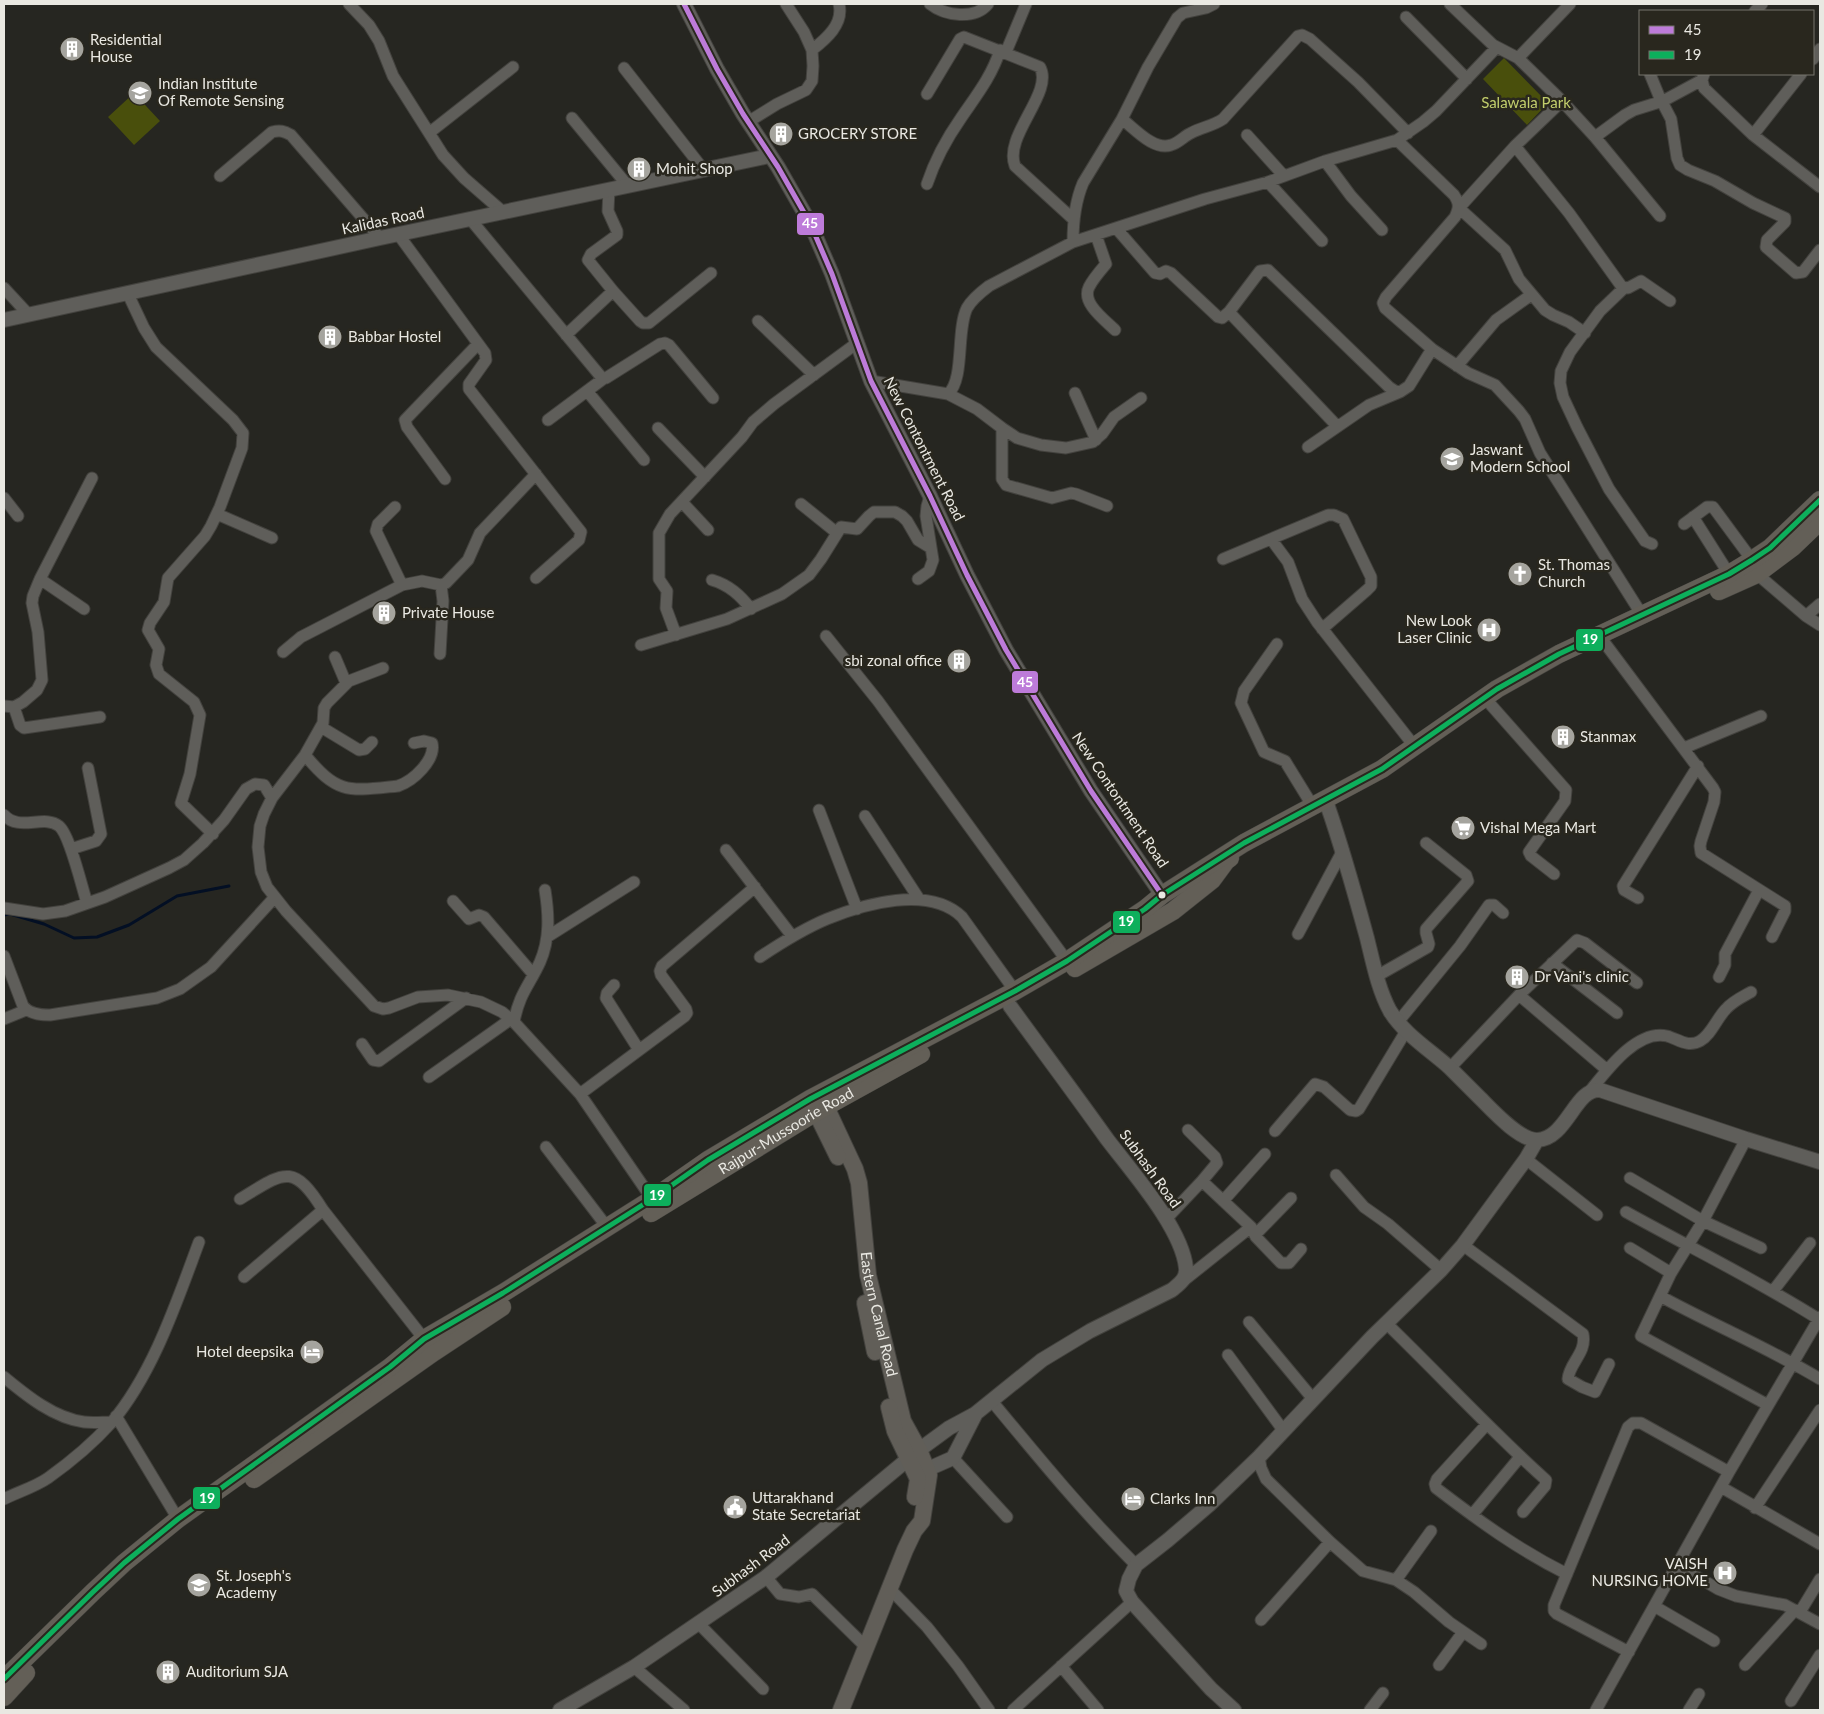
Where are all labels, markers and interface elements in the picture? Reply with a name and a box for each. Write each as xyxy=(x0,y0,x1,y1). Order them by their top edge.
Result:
legend xyxy=(1639,10,1814,75)
text: 45 xyxy=(1684,20,1701,38)
place label: Residential House xyxy=(90,30,162,65)
building icon: Residential House xyxy=(59,36,85,62)
text: 19 xyxy=(1684,45,1701,63)
place label: Indian Institute Of Remote Sensing xyxy=(158,74,284,109)
school or university icon: Indian Institute Of Remote Sensing xyxy=(127,80,153,106)
park label: Salawala Park xyxy=(1481,93,1571,111)
building icon: GROCERY STORE xyxy=(768,121,794,147)
place label: GROCERY STORE xyxy=(798,124,917,142)
building icon: Mohit Shop xyxy=(626,156,652,182)
place label: Mohit Shop xyxy=(656,159,733,177)
street label: Kalidas Road xyxy=(340,202,426,238)
line badge: 45 xyxy=(796,212,825,236)
text: 45 xyxy=(802,214,818,231)
building icon: Babbar Hostel xyxy=(317,324,343,350)
place label: Babbar Hostel xyxy=(348,327,441,345)
street label: New Contontment Road xyxy=(881,373,969,524)
place label: Jaswant Modern School xyxy=(1470,440,1570,475)
school or university icon: Jaswant Modern School xyxy=(1439,446,1465,472)
place label: St. Thomas Church xyxy=(1538,555,1610,590)
church icon: St. Thomas Church xyxy=(1507,561,1533,587)
building icon: Private House xyxy=(371,600,397,626)
place label: Private House xyxy=(402,603,495,621)
place label: New Look Laser Clinic xyxy=(1397,611,1472,646)
hospital icon: New Look Laser Clinic xyxy=(1476,617,1502,643)
line badge: 19 xyxy=(1575,628,1604,652)
text: 19 xyxy=(1582,630,1598,647)
building icon: sbi zonal office xyxy=(946,648,972,674)
place label: sbi zonal office xyxy=(845,651,942,669)
line badge: 45 xyxy=(1011,670,1039,694)
text: 45 xyxy=(1017,673,1033,690)
building icon: Stanmax xyxy=(1550,724,1576,750)
place label: Stanmax xyxy=(1580,727,1637,745)
street label: New Contontment Road xyxy=(1069,728,1173,871)
supermarket icon: Vishal Mega Mart xyxy=(1450,815,1476,841)
place label: Vishal Mega Mart xyxy=(1480,818,1597,836)
unlabelled marker xyxy=(1157,890,1167,900)
line badge: 19 xyxy=(1112,910,1141,934)
text: 19 xyxy=(1118,912,1134,929)
building icon: Dr Vani's clinic xyxy=(1504,964,1530,990)
place label: Dr Vani's clinic xyxy=(1534,967,1629,985)
street label: Rajpur-Mussoorie Road xyxy=(715,1083,856,1178)
street label: Subhash Road xyxy=(1116,1126,1185,1211)
line badge: 19 xyxy=(643,1183,672,1207)
text: 19 xyxy=(649,1186,665,1203)
street label: Eastern Canal Road xyxy=(858,1251,902,1378)
hotel icon: Hotel deepsika xyxy=(299,1339,325,1365)
place label: Hotel deepsika xyxy=(196,1342,294,1360)
line badge: 19 xyxy=(192,1486,221,1510)
hotel icon: Clarks Inn xyxy=(1120,1486,1146,1512)
place label: Uttarakhand State Secretariat xyxy=(752,1488,861,1523)
text: 19 xyxy=(199,1489,215,1506)
place label: Clarks Inn xyxy=(1150,1489,1215,1507)
public building icon: Uttarakhand State Secretariat xyxy=(722,1494,748,1520)
street label: Subhash Road xyxy=(708,1530,793,1600)
place label: VAISH NURSING HOME xyxy=(1591,1554,1708,1589)
hospital icon: VAISH NURSING HOME xyxy=(1712,1560,1738,1586)
place label: St. Joseph's Academy xyxy=(216,1566,291,1601)
school or university icon: St. Joseph's Academy xyxy=(186,1572,212,1598)
building icon: Auditorium SJA xyxy=(155,1659,181,1685)
place label: Auditorium SJA xyxy=(186,1662,289,1680)

